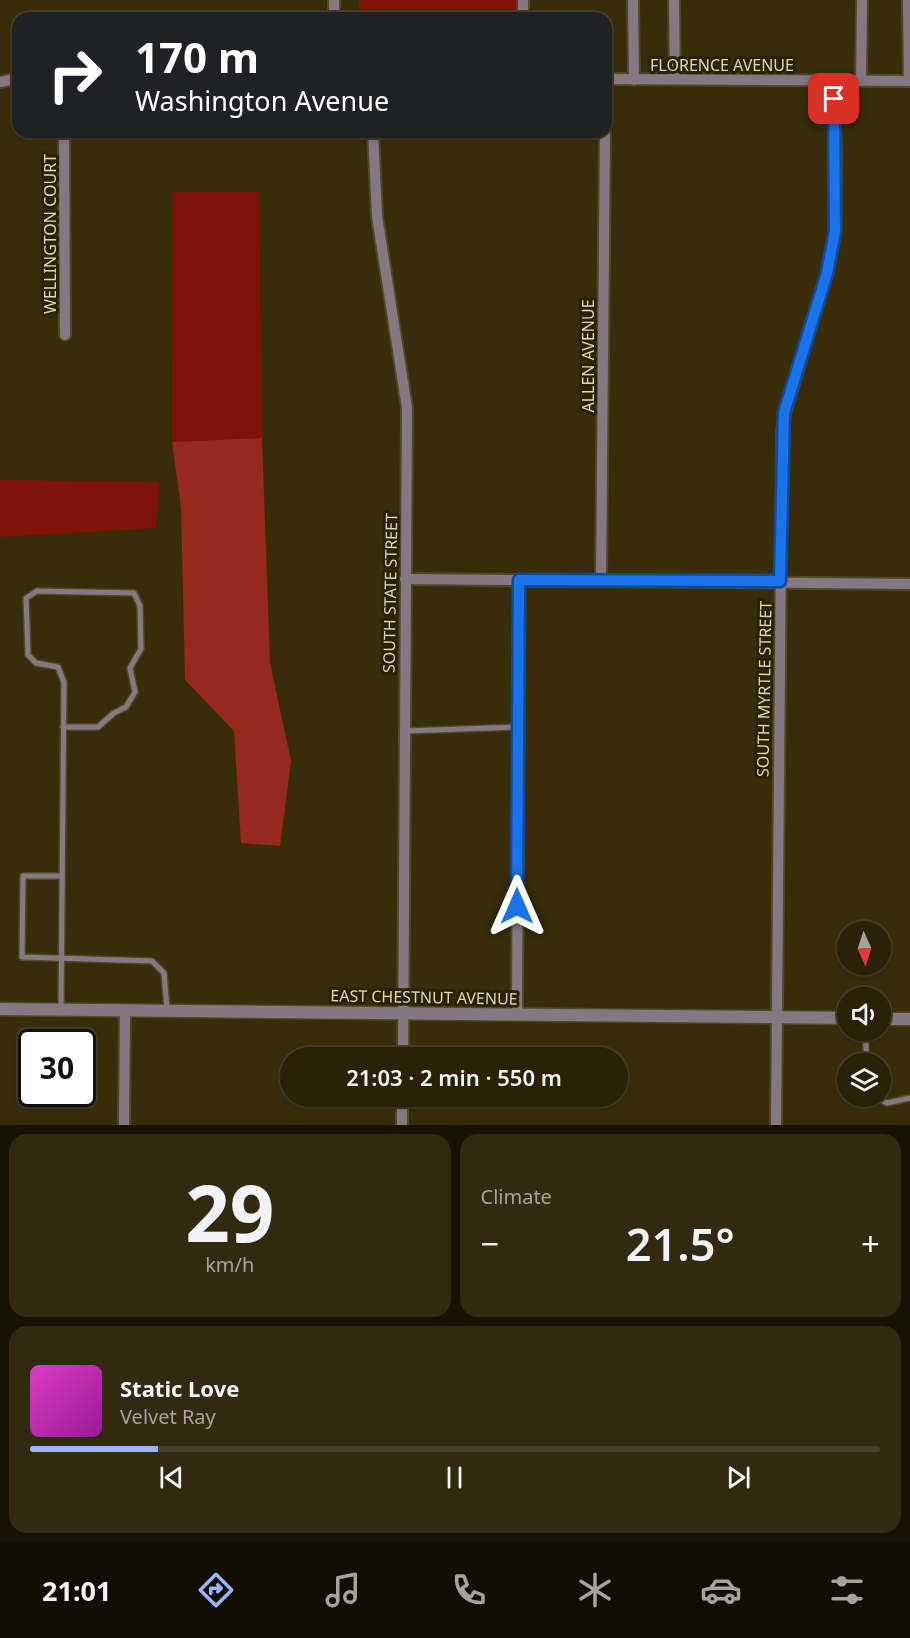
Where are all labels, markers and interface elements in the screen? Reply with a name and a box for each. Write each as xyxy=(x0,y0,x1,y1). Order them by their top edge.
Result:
text: 170 m xyxy=(135,28,259,85)
icon: right xyxy=(36,36,114,114)
street label: FLORENCE AVENUE xyxy=(650,54,794,76)
pin xyxy=(808,73,859,124)
text: Washington Avenue xyxy=(135,82,389,119)
icon: arrive xyxy=(817,82,850,115)
street label: WELLINGTON COURT xyxy=(39,154,61,314)
street label: ALLEN AVENUE xyxy=(577,299,599,413)
street label: SOUTH STATE STREET xyxy=(378,513,402,673)
street label: SOUTH MYRTLE STREET xyxy=(751,601,777,777)
position arrow xyxy=(485,874,549,938)
north arrow xyxy=(837,921,891,975)
map controls xyxy=(837,921,891,1107)
street label: EAST CHESTNUT AVENUE xyxy=(330,984,518,1010)
button: sound xyxy=(837,987,891,1041)
speed limit sign: 30 xyxy=(18,1029,96,1107)
button: layers xyxy=(837,1053,891,1107)
text: 21:03 · 2 min · 550 m xyxy=(346,1062,562,1092)
text: 29 xyxy=(185,1159,274,1265)
text: Climate xyxy=(481,1183,552,1210)
text: 21.5° xyxy=(626,1213,735,1274)
text: − xyxy=(481,1221,499,1266)
text: + xyxy=(861,1221,880,1266)
text: km/h xyxy=(205,1251,254,1278)
text: Static Love xyxy=(120,1373,239,1403)
text: Velvet Ray xyxy=(120,1403,216,1430)
icon: previous xyxy=(155,1461,188,1494)
icon: pause xyxy=(438,1461,471,1494)
icon: next xyxy=(722,1461,755,1494)
icon: directions xyxy=(195,1569,237,1611)
icon: music xyxy=(322,1569,364,1611)
icon: phone xyxy=(448,1569,490,1611)
icon: climate xyxy=(574,1569,616,1611)
icon: car xyxy=(700,1569,742,1611)
icon: filters xyxy=(826,1569,868,1611)
text: 21:01 xyxy=(42,1572,111,1609)

